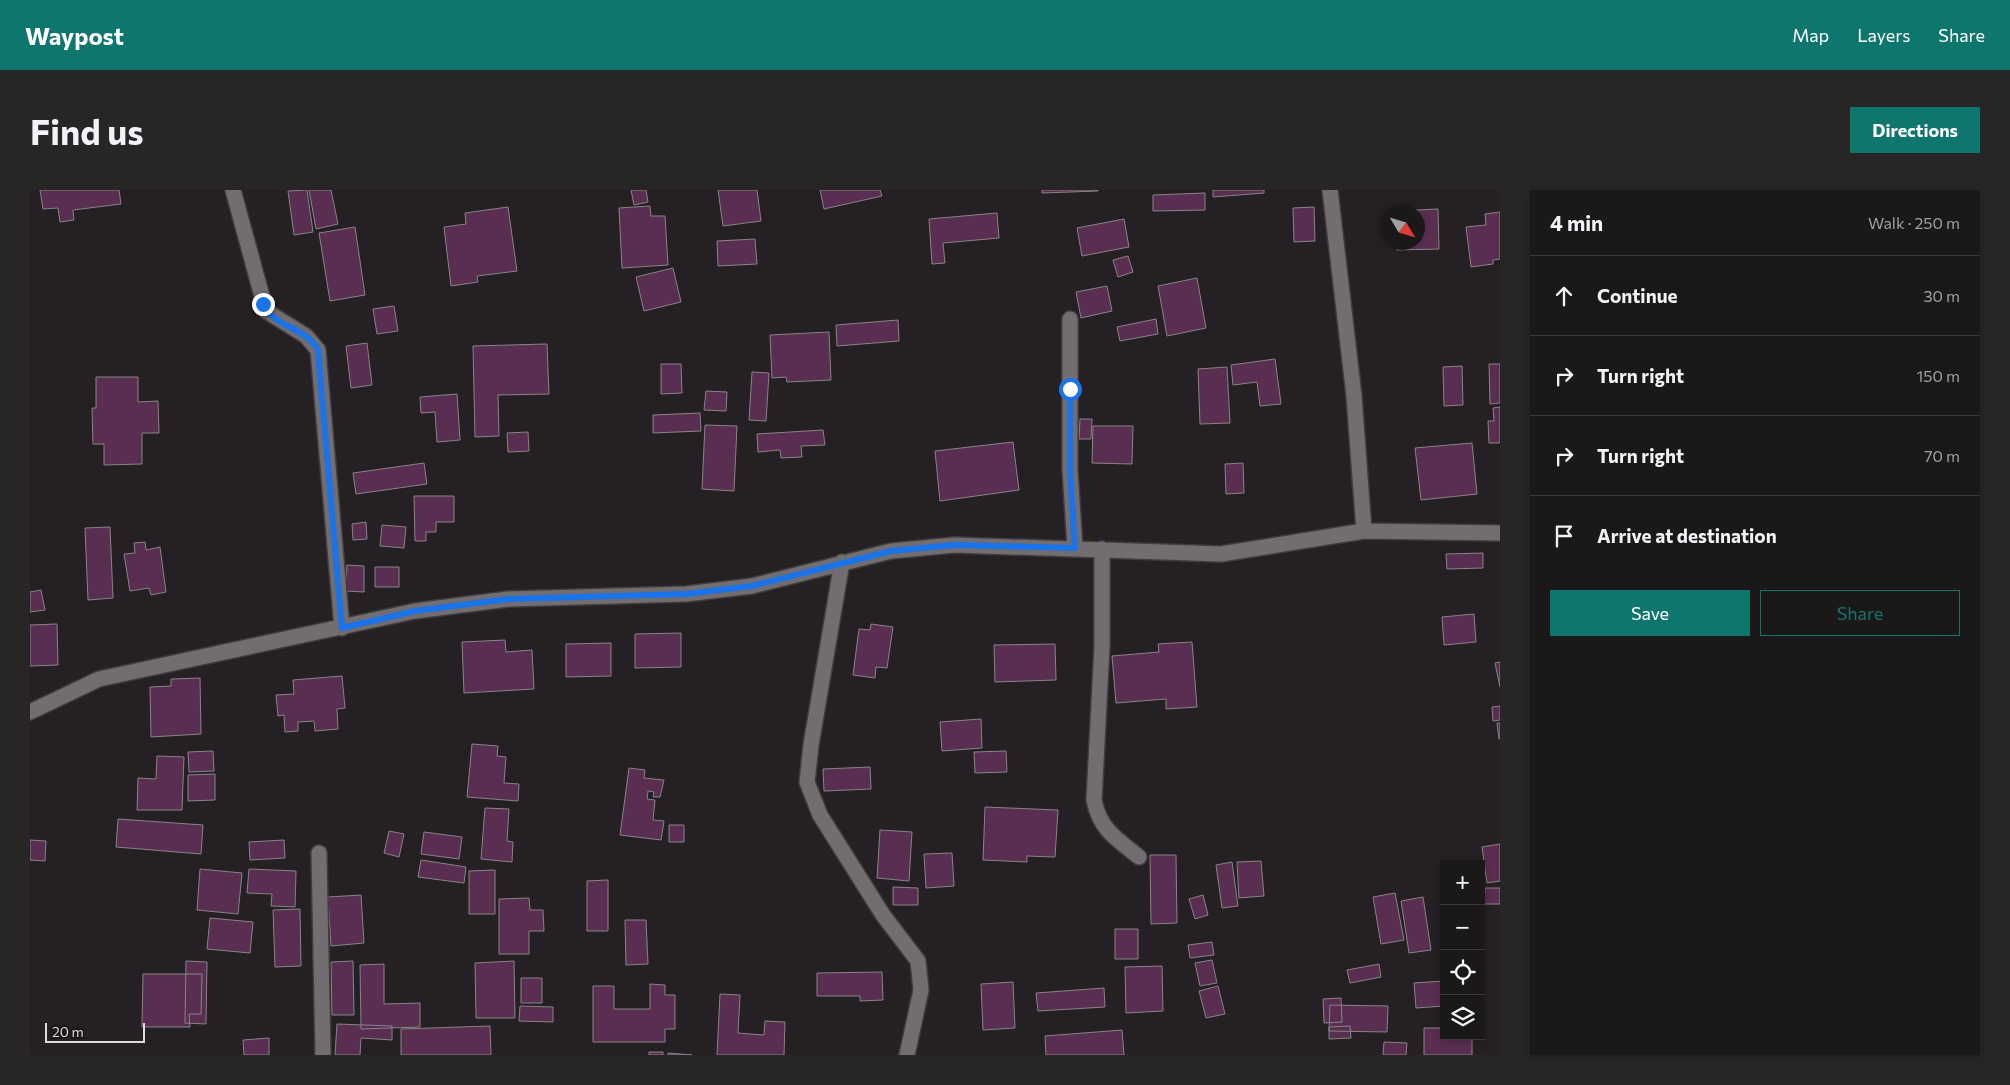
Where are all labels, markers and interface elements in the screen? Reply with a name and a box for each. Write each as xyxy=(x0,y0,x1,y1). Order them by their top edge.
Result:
text: Waypost xyxy=(25,21,124,50)
text: Map xyxy=(1792,24,1829,46)
text: Layers xyxy=(1857,24,1910,46)
text: Share xyxy=(1938,24,1985,46)
button: Directions xyxy=(1850,107,1980,153)
text: Find us xyxy=(30,109,144,152)
north arrow xyxy=(1380,205,1425,250)
text: 4 min xyxy=(1550,210,1603,235)
text: Walk · 250 m xyxy=(1868,213,1960,232)
icon: ahead xyxy=(1550,282,1578,310)
text: Continue xyxy=(1597,284,1677,307)
text: 30 m xyxy=(1923,286,1960,305)
route end xyxy=(252,293,275,316)
icon: right xyxy=(1550,362,1578,390)
text: Turn right xyxy=(1597,364,1684,387)
text: 150 m xyxy=(1917,366,1960,385)
route start xyxy=(1059,378,1082,401)
icon: right xyxy=(1550,442,1578,470)
text: Turn right xyxy=(1597,444,1684,467)
text: 70 m xyxy=(1924,446,1960,465)
icon: arrive xyxy=(1550,522,1578,550)
text: Arrive at destination xyxy=(1597,524,1777,547)
button: Save xyxy=(1550,590,1750,636)
button: Share xyxy=(1760,590,1960,636)
map controls xyxy=(1440,860,1485,1040)
button: + xyxy=(1440,860,1485,905)
button: − xyxy=(1440,905,1485,950)
button: locate xyxy=(1440,950,1485,995)
button: layers xyxy=(1440,995,1485,1040)
scale bar xyxy=(45,1020,145,1043)
text: 20 m xyxy=(52,1023,84,1040)

